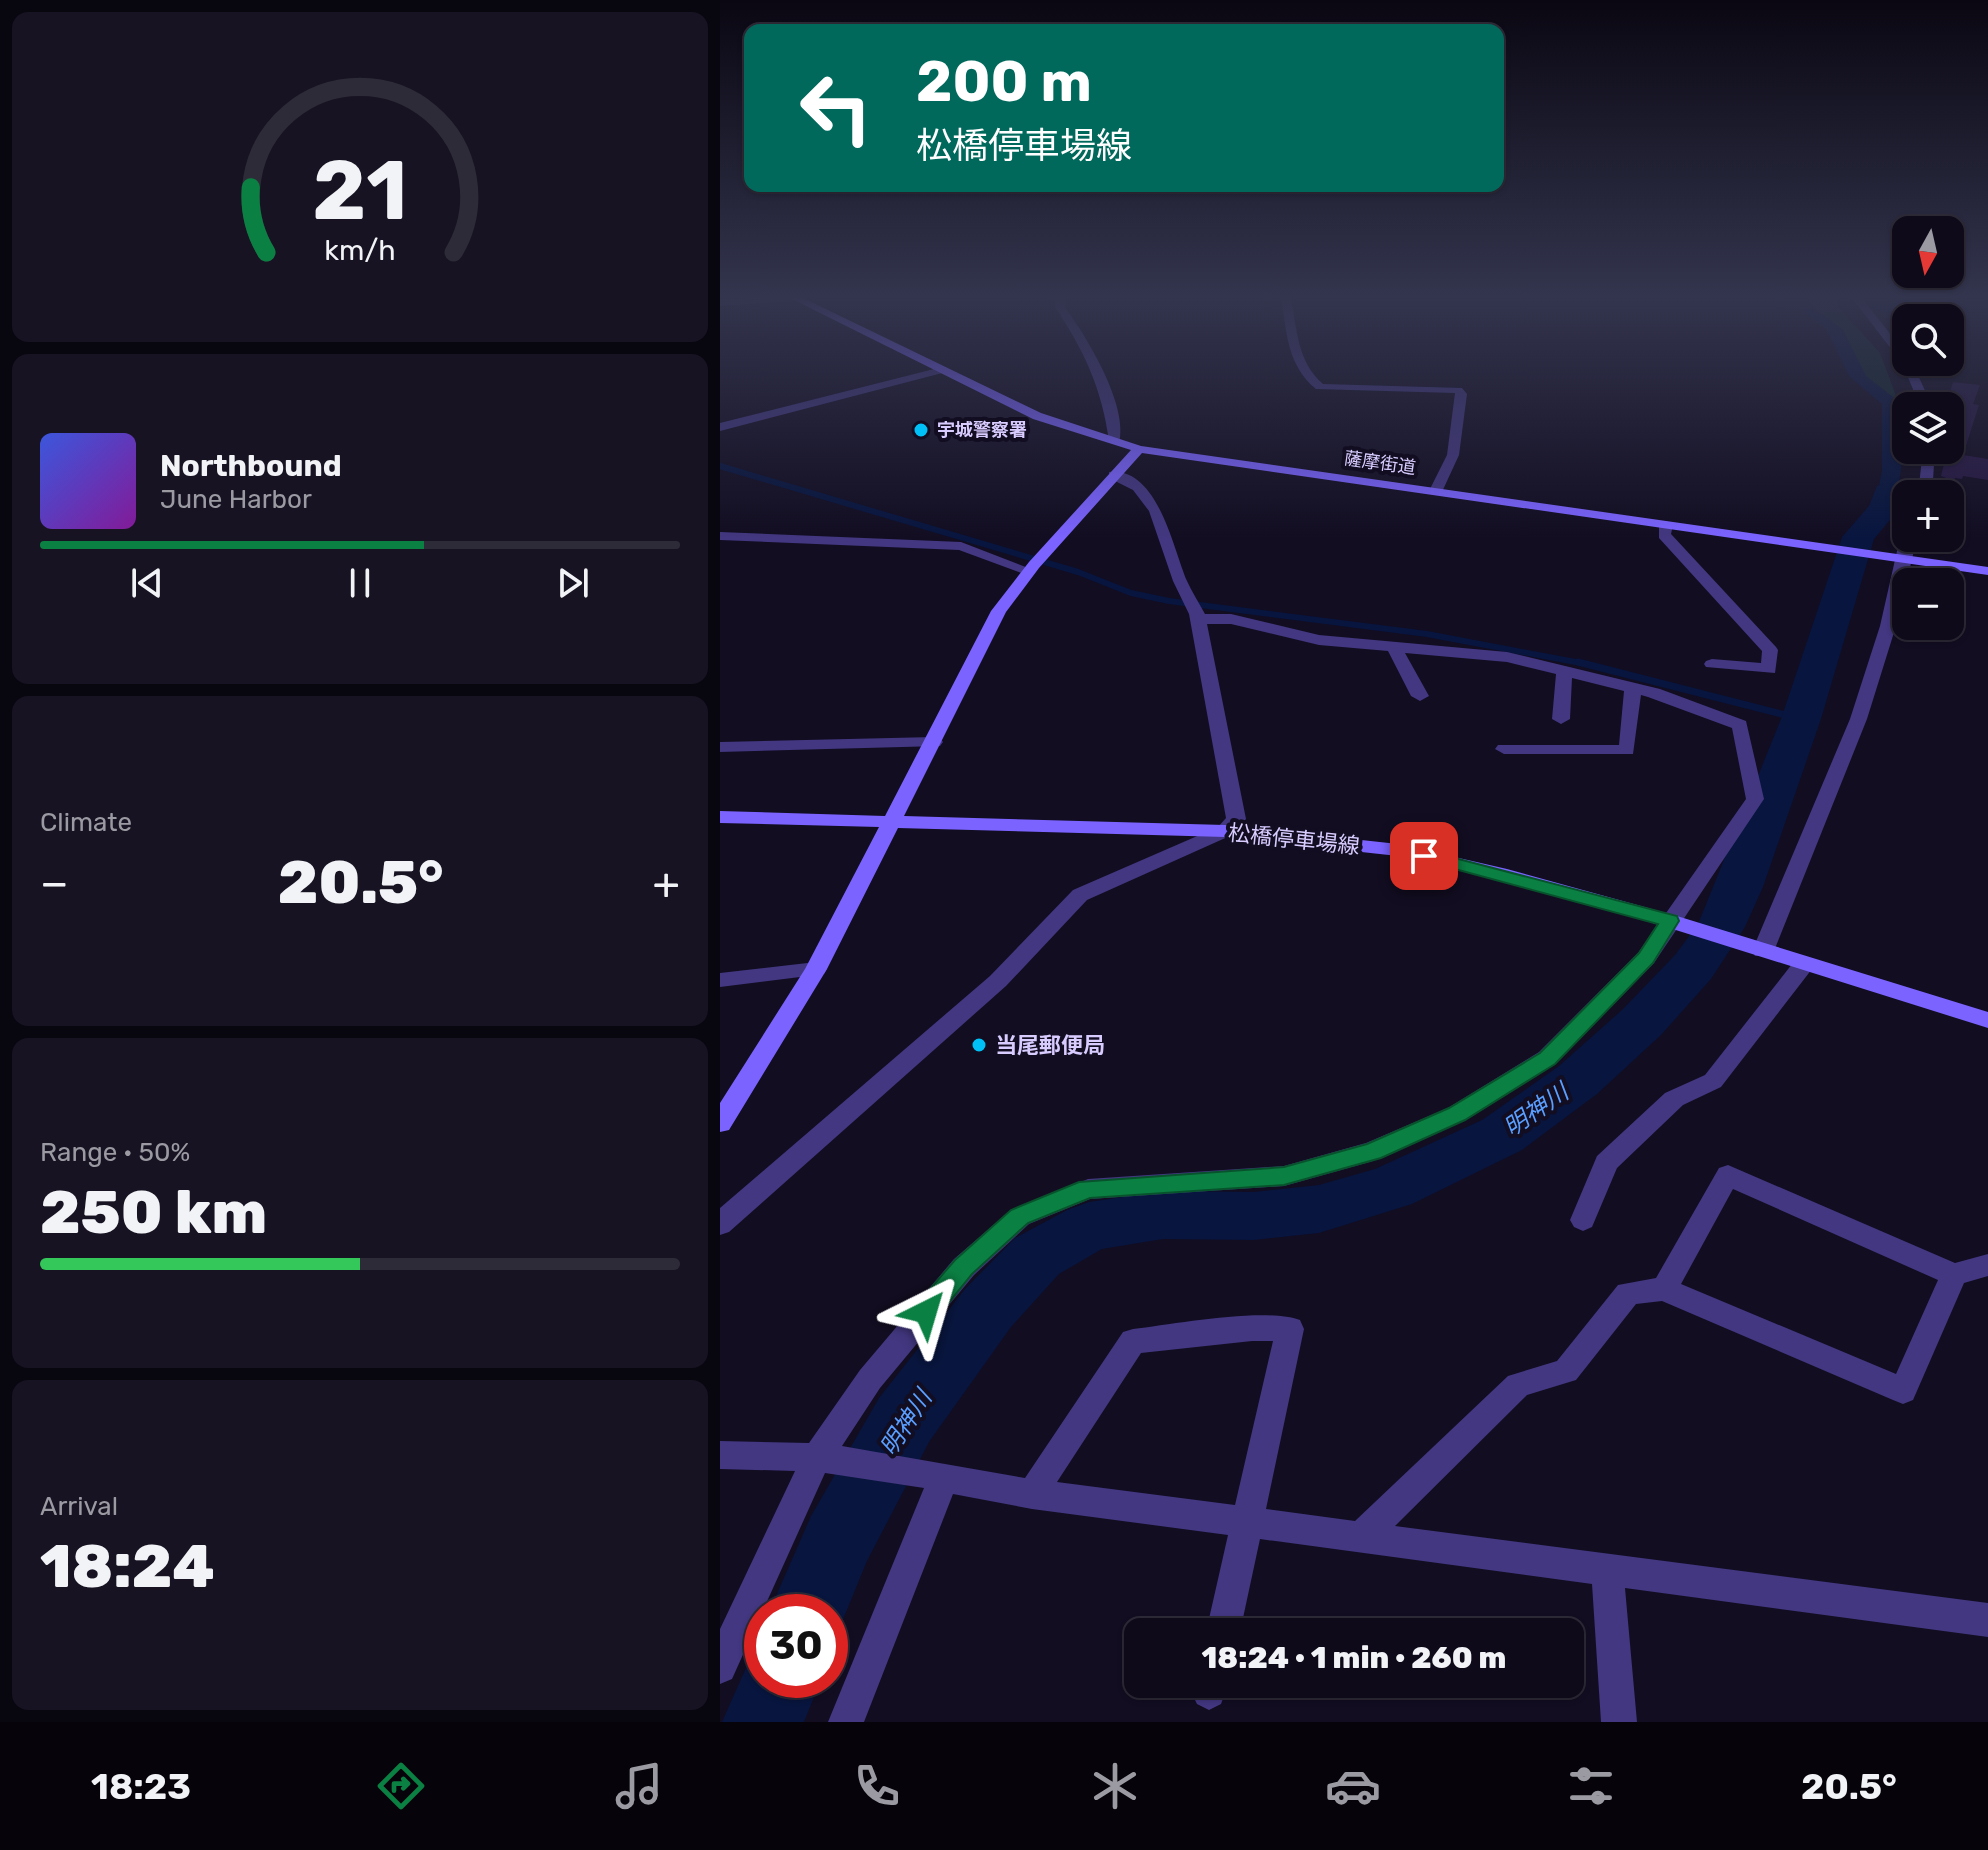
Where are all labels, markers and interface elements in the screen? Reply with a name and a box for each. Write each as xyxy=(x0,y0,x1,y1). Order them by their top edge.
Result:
text: 200 m xyxy=(916,49,1092,115)
icon: left xyxy=(784,56,888,160)
text: 松橋停車場線 xyxy=(916,124,1132,167)
text: 21 xyxy=(312,141,408,240)
north arrow xyxy=(1892,216,1964,288)
map controls xyxy=(1892,216,1964,640)
text: km/h xyxy=(324,233,396,267)
button: search xyxy=(1892,304,1964,376)
button: layers xyxy=(1892,392,1964,464)
place label: 宇城警察署 xyxy=(937,419,1027,441)
marker: 宇城警察署 xyxy=(912,421,930,439)
street label: 薩摩街道 xyxy=(1343,447,1417,479)
text: Northbound xyxy=(160,448,342,484)
button: + xyxy=(1892,480,1964,552)
text: June Harbor xyxy=(160,484,312,515)
icon: previous xyxy=(125,561,169,605)
icon: pause xyxy=(338,561,382,605)
icon: next xyxy=(551,561,595,605)
button: − xyxy=(1892,568,1964,640)
text: Climate xyxy=(40,807,132,838)
street label: 松橋停車場線 xyxy=(1227,819,1361,860)
pin xyxy=(1390,822,1458,890)
icon: arrive xyxy=(1402,834,1446,878)
text: 20.5° xyxy=(278,847,443,918)
text: − xyxy=(40,857,69,909)
text: + xyxy=(653,857,680,909)
place label: 当尾郵便局 xyxy=(995,1032,1105,1059)
marker: 当尾郵便局 xyxy=(970,1036,988,1054)
water label: 明神川 xyxy=(1498,1076,1576,1142)
text: Range · 50% xyxy=(40,1137,190,1168)
text: 250 km xyxy=(40,1177,267,1248)
position arrow xyxy=(884,1270,968,1354)
water label: 明神川 xyxy=(875,1383,939,1461)
text: Arrival xyxy=(40,1491,118,1522)
text: 18:24 xyxy=(40,1531,215,1602)
speed limit sign: 30 xyxy=(744,1594,848,1698)
text: 18:24 · 1 min · 260 m xyxy=(1202,1640,1506,1676)
icon: directions xyxy=(373,1758,429,1814)
icon: music xyxy=(611,1758,667,1814)
icon: phone xyxy=(849,1758,905,1814)
icon: climate xyxy=(1087,1758,1143,1814)
icon: car xyxy=(1325,1758,1381,1814)
icon: filters xyxy=(1563,1758,1619,1814)
text: 18:23 xyxy=(91,1765,191,1808)
text: 20.5° xyxy=(1801,1765,1897,1808)

